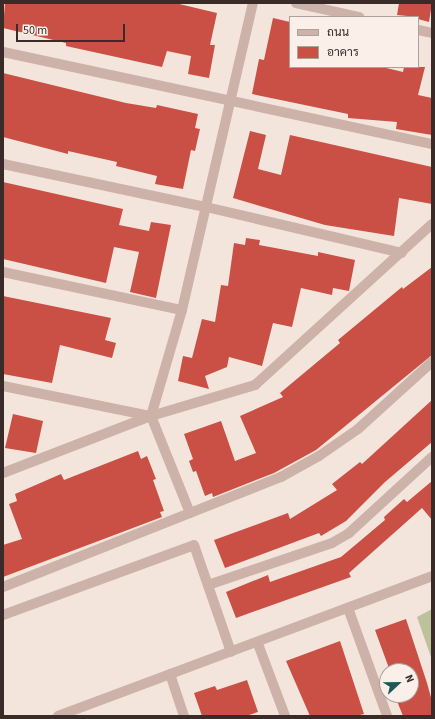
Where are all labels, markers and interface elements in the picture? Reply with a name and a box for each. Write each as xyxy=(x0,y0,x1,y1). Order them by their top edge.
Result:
scale bar xyxy=(18,16,127,42)
legend xyxy=(289,16,419,68)
text: 50 m xyxy=(23,22,47,39)
text: ถนน xyxy=(327,24,349,41)
text: อาคาร xyxy=(327,44,359,61)
north arrow xyxy=(379,663,419,703)
text: N xyxy=(401,672,418,685)

